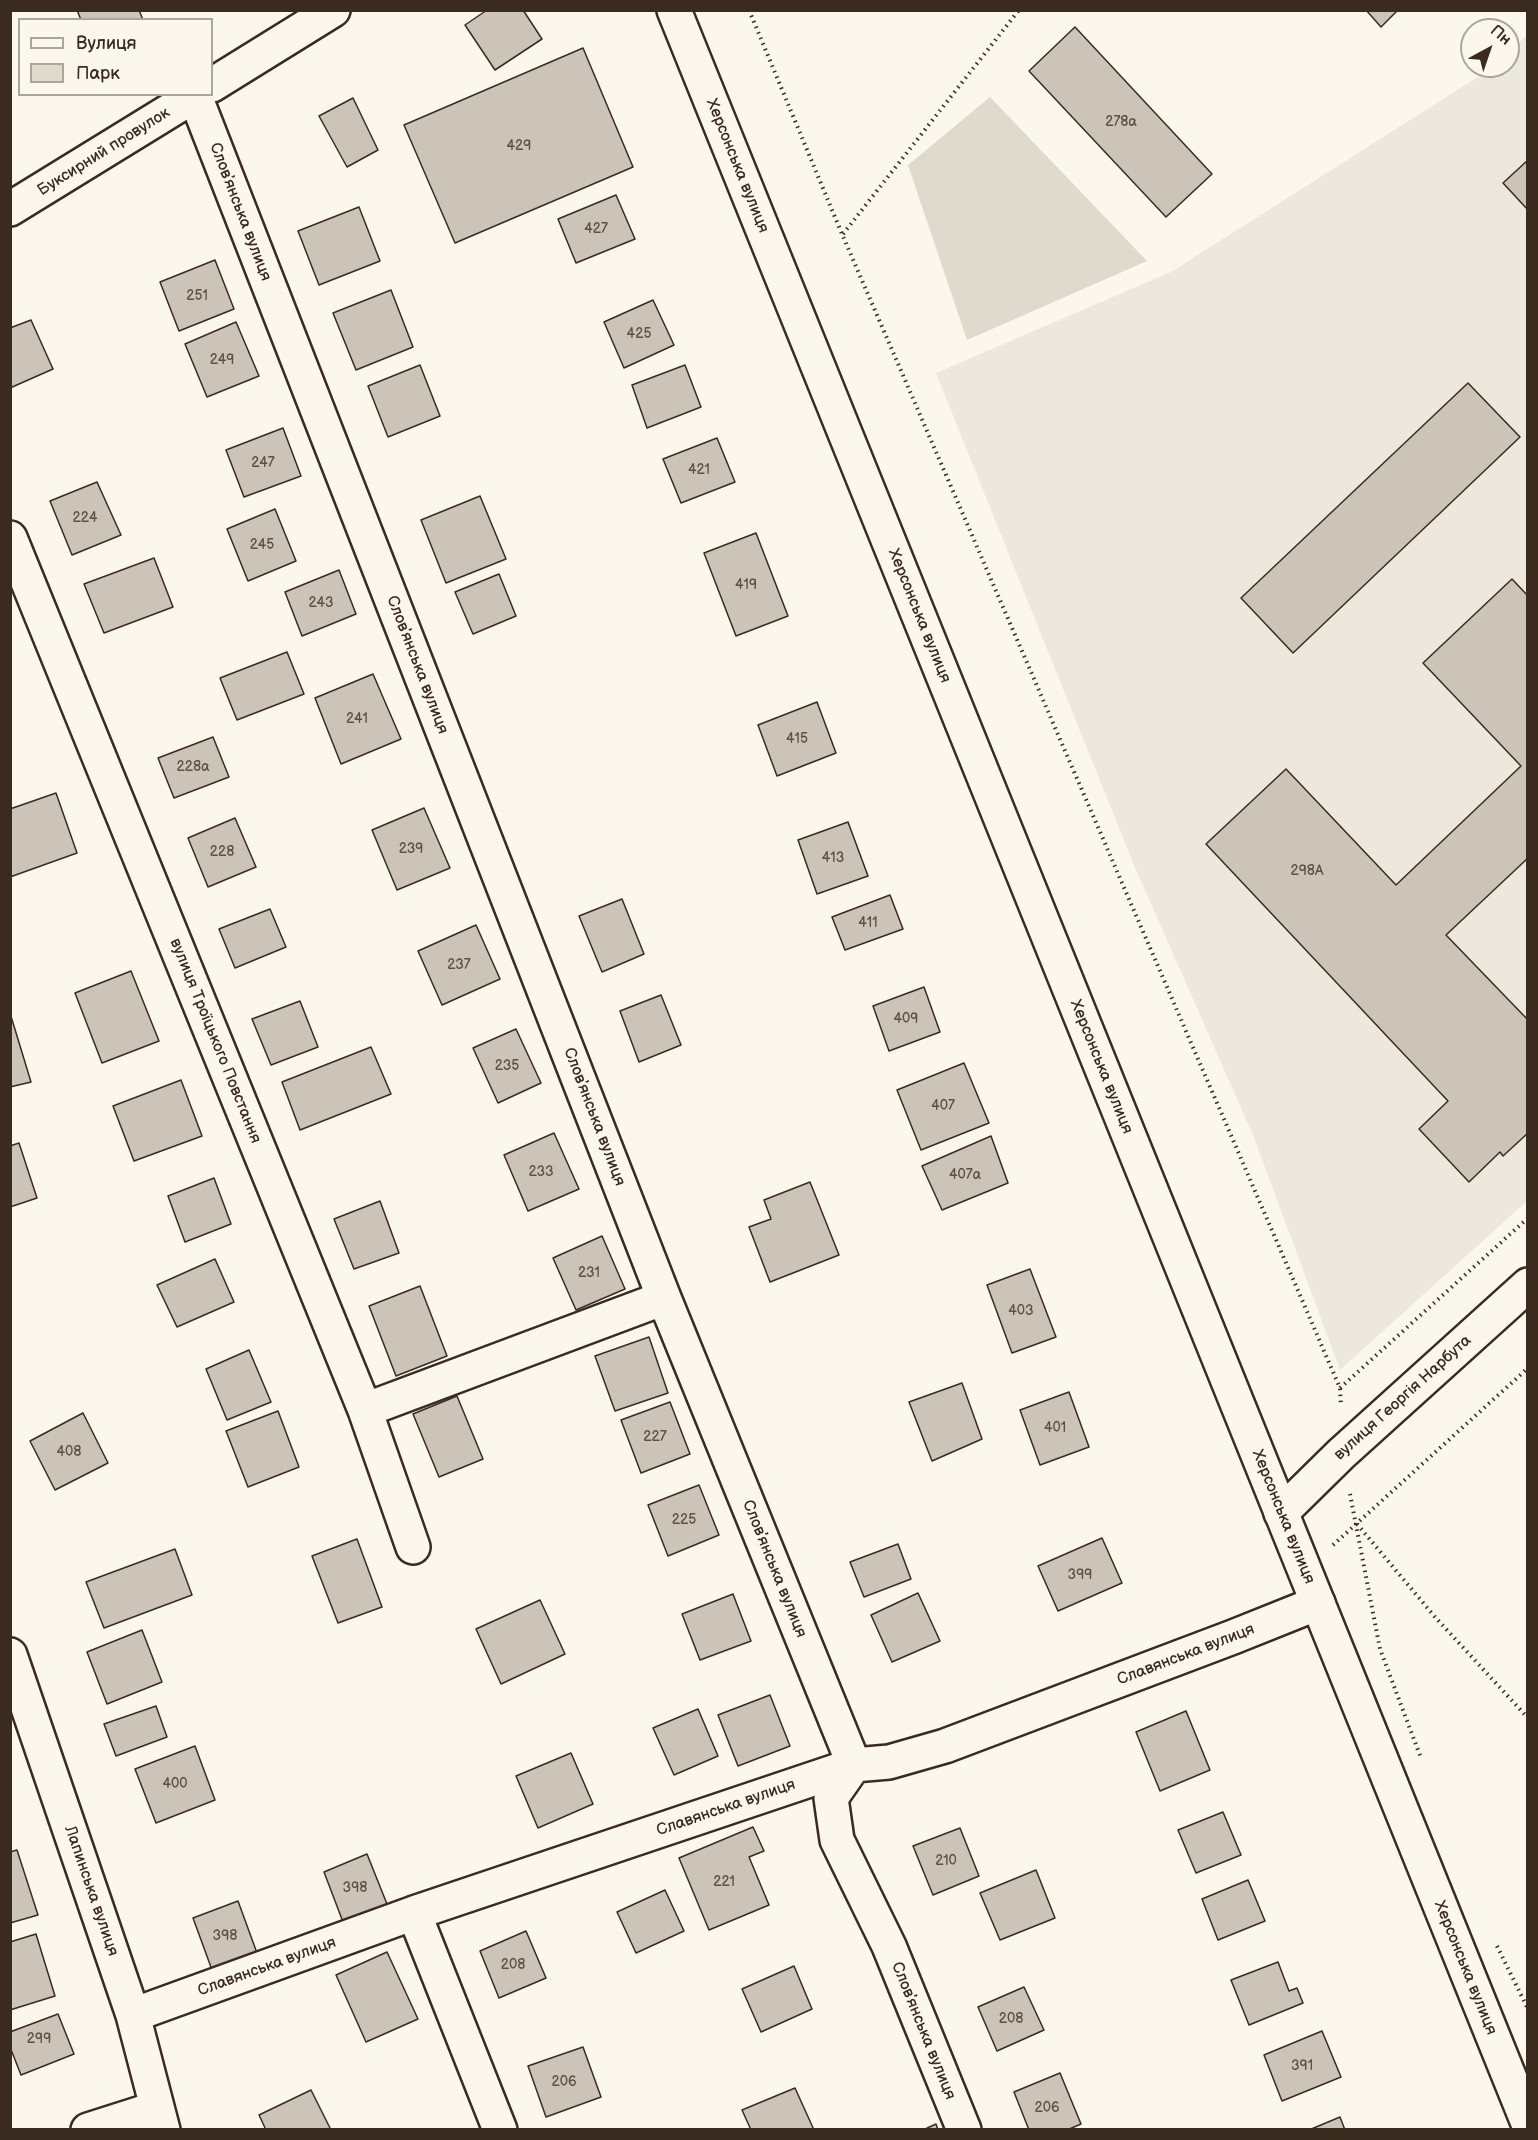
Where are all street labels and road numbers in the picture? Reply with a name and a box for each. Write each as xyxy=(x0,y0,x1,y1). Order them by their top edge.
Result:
street label: Херсонська вулиця xyxy=(701,96,773,236)
street label: Буксирний провулок xyxy=(34,104,174,200)
street label: Словʼянська вулиця xyxy=(205,140,275,284)
street label: Херсонська вулиця xyxy=(883,546,955,686)
street label: Словʼянська вулиця xyxy=(382,593,452,737)
street label: вулиця Троїцького Повстання xyxy=(165,936,265,1146)
street label: Херсонська вулиця xyxy=(1065,997,1137,1137)
street label: Словʼянська вулиця xyxy=(559,1045,629,1189)
street label: вулиця Георгія Нарбута xyxy=(1330,1331,1476,1465)
street label: Херсонська вулиця xyxy=(1247,1447,1319,1587)
street label: Словʼянська вулиця xyxy=(738,1497,810,1641)
street label: Славянська вулиця xyxy=(1115,1620,1257,1690)
street label: Славянська вулиця xyxy=(654,1775,798,1841)
street label: Лапинська вулиця xyxy=(60,1823,122,1959)
street label: Херсонська вулиця xyxy=(1429,1898,1501,2038)
street label: Славянська вулиця xyxy=(195,1933,339,2001)
street label: Словʼянська вулиця xyxy=(887,1959,959,2103)

